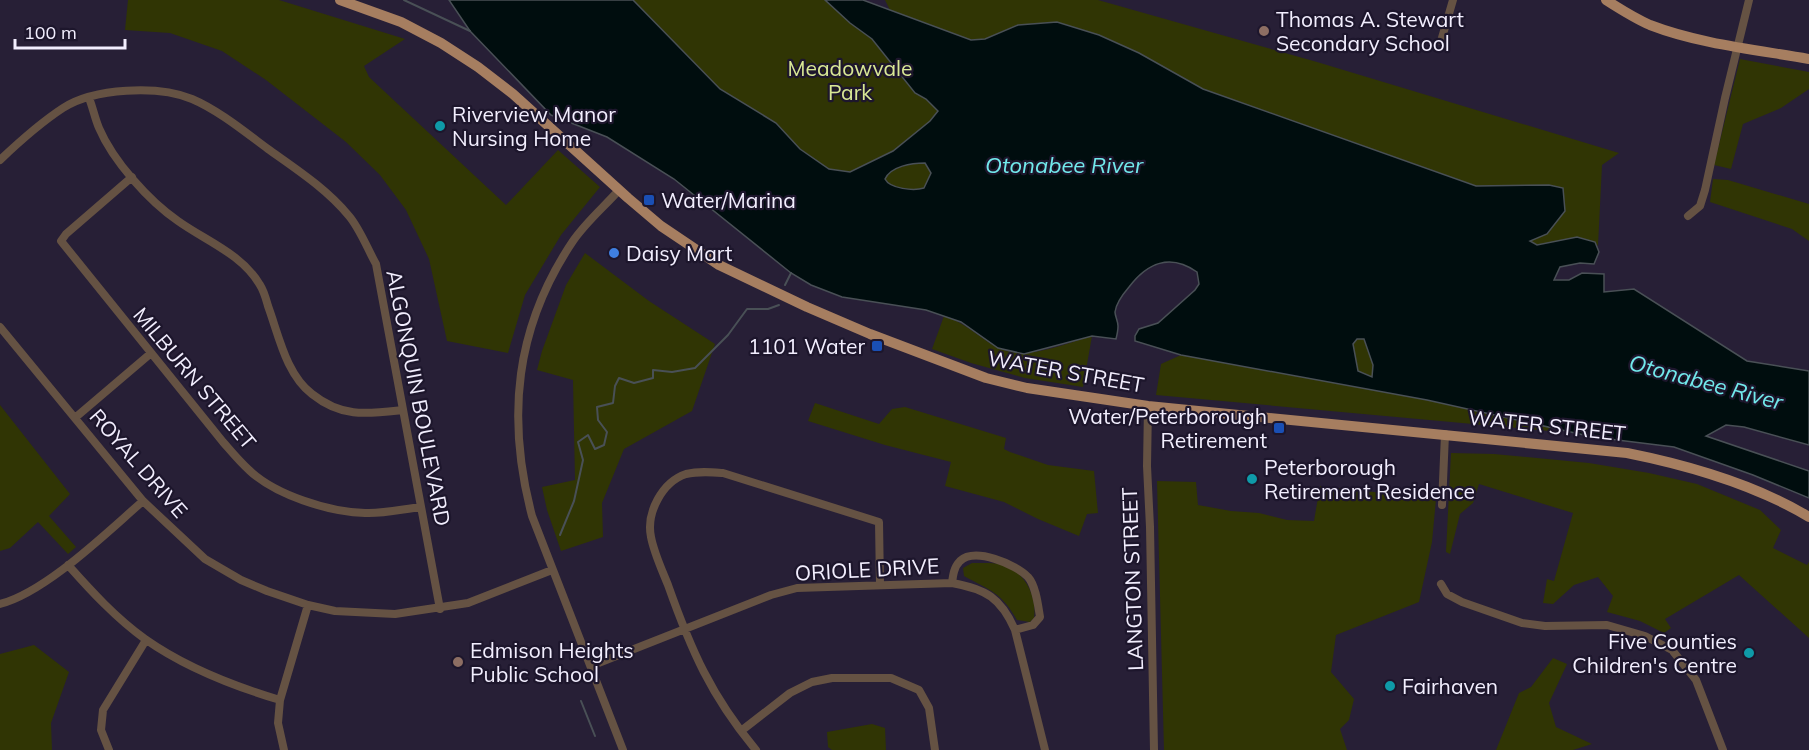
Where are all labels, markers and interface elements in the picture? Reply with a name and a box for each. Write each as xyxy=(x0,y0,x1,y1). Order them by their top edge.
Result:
place label: Thomas A. Stewart Secondary School xyxy=(1276,6,1464,56)
scale bar xyxy=(15,12,124,50)
text: 100 m xyxy=(24,21,77,44)
marker: Thomas A. Stewart Secondary School xyxy=(1257,24,1271,38)
park label: Meadowvale Park xyxy=(788,55,912,105)
place label: Riverview Manor Nursing Home xyxy=(452,101,616,151)
marker: Riverview Manor Nursing Home xyxy=(433,119,447,133)
water label: Otonabee River xyxy=(985,151,1144,179)
place label: Water/Marina xyxy=(661,187,796,213)
marker: Water/Marina xyxy=(642,193,656,207)
place label: Daisy Mart xyxy=(626,240,732,266)
marker: Daisy Mart xyxy=(607,246,621,260)
street label: ALGONQUIN BOULEVARD xyxy=(381,268,457,528)
street label: MILBURN STREET xyxy=(128,302,262,455)
place label: 1101 Water xyxy=(748,333,865,359)
marker: 1101 Water xyxy=(870,339,884,353)
street label: WATER STREET xyxy=(986,344,1146,398)
water label: Otonabee River xyxy=(1626,348,1787,416)
street label: ROYAL DRIVE xyxy=(85,403,193,523)
place label: Water/Peterborough Retirement xyxy=(1068,403,1267,453)
street label: WATER STREET xyxy=(1467,404,1627,446)
marker: Water/Peterborough Retirement xyxy=(1272,421,1286,435)
place label: Peterborough Retirement Residence xyxy=(1264,454,1475,504)
marker: Peterborough Retirement Residence xyxy=(1245,472,1259,486)
street label: LANGTON STREET xyxy=(1116,487,1148,671)
street label: ORIOLE DRIVE xyxy=(794,552,940,586)
place label: Five Counties Children's Centre xyxy=(1572,628,1737,678)
place label: Edmison Heights Public School xyxy=(470,637,634,687)
marker: Five Counties Children's Centre xyxy=(1742,646,1756,660)
marker: Edmison Heights Public School xyxy=(451,655,465,669)
place label: Fairhaven xyxy=(1402,673,1498,699)
marker: Fairhaven xyxy=(1383,679,1397,693)

